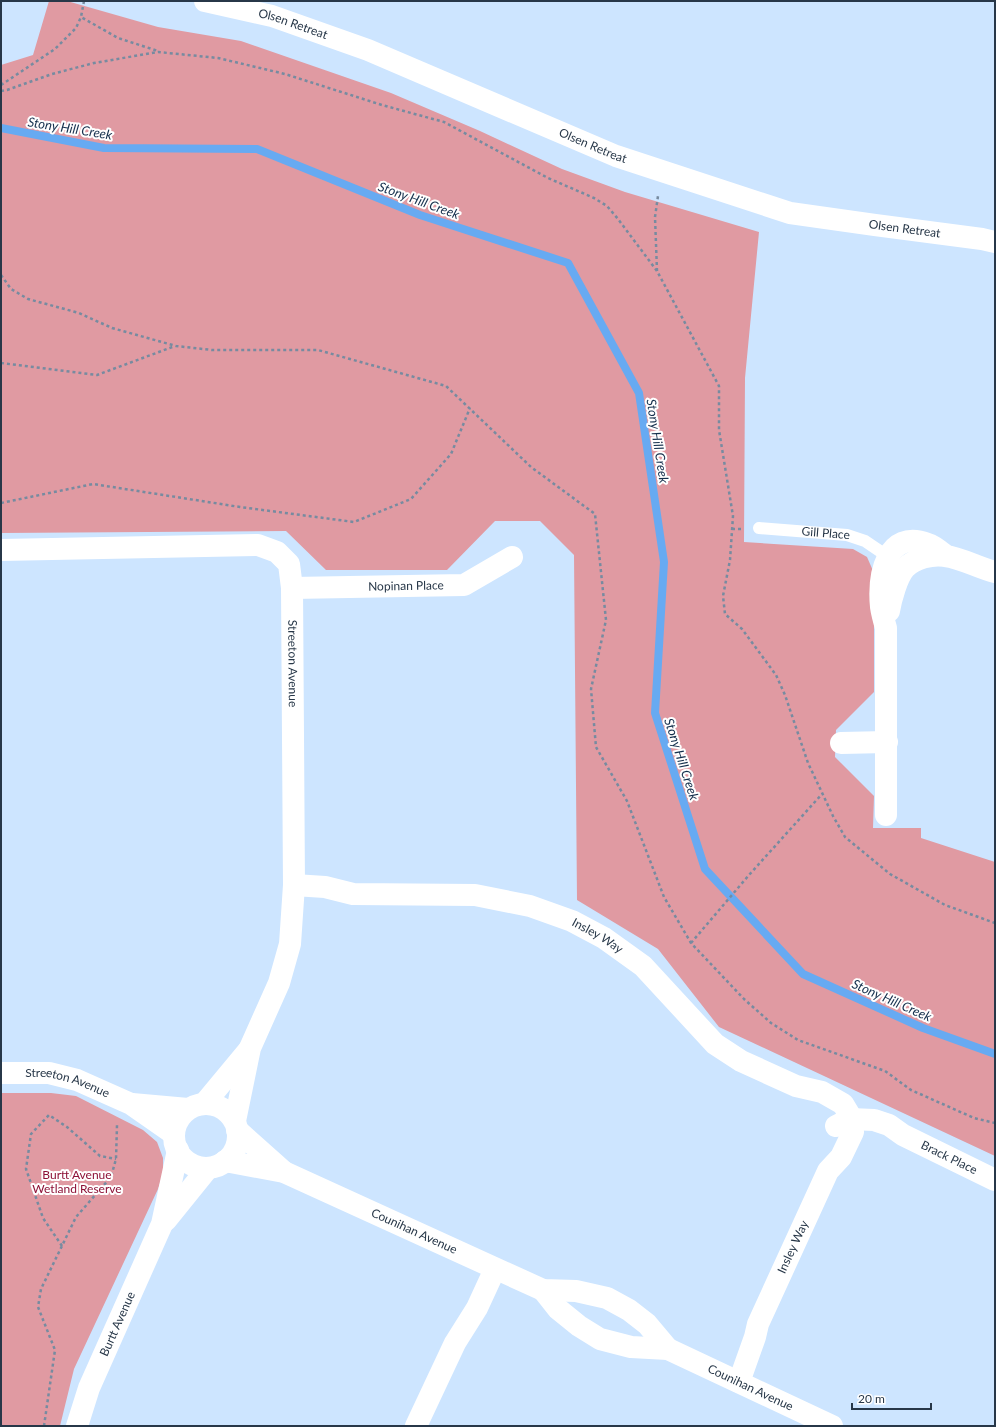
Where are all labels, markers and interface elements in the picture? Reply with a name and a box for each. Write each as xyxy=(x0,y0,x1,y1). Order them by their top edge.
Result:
street label: Olsen Retreat xyxy=(257,5,330,42)
water label: Stony Hill Creek xyxy=(27,113,114,143)
street label: Olsen Retreat xyxy=(557,125,629,166)
water label: Stony Hill Creek xyxy=(376,178,463,222)
street label: Olsen Retreat xyxy=(868,216,942,241)
water label: Stony Hill Creek xyxy=(643,398,673,485)
street label: Gill Place xyxy=(801,523,851,542)
street label: Nopinan Place xyxy=(368,577,444,594)
street label: Streeton Avenue xyxy=(285,620,301,707)
water label: Stony Hill Creek xyxy=(661,716,703,803)
street label: Insley Way xyxy=(570,914,627,957)
water label: Stony Hill Creek xyxy=(850,975,935,1025)
street label: Streeton Avenue xyxy=(25,1065,112,1101)
street label: Brack Place xyxy=(919,1137,980,1177)
park label: Burtt Avenue Wetland Reserve xyxy=(32,1167,122,1196)
street label: Counihan Avenue xyxy=(369,1205,460,1257)
street label: Insley Way xyxy=(774,1217,812,1276)
street label: Burtt Avenue xyxy=(96,1289,138,1358)
street label: Counihan Avenue xyxy=(705,1361,796,1414)
scale bar xyxy=(852,1385,931,1411)
text: 20 m xyxy=(858,1391,885,1406)

